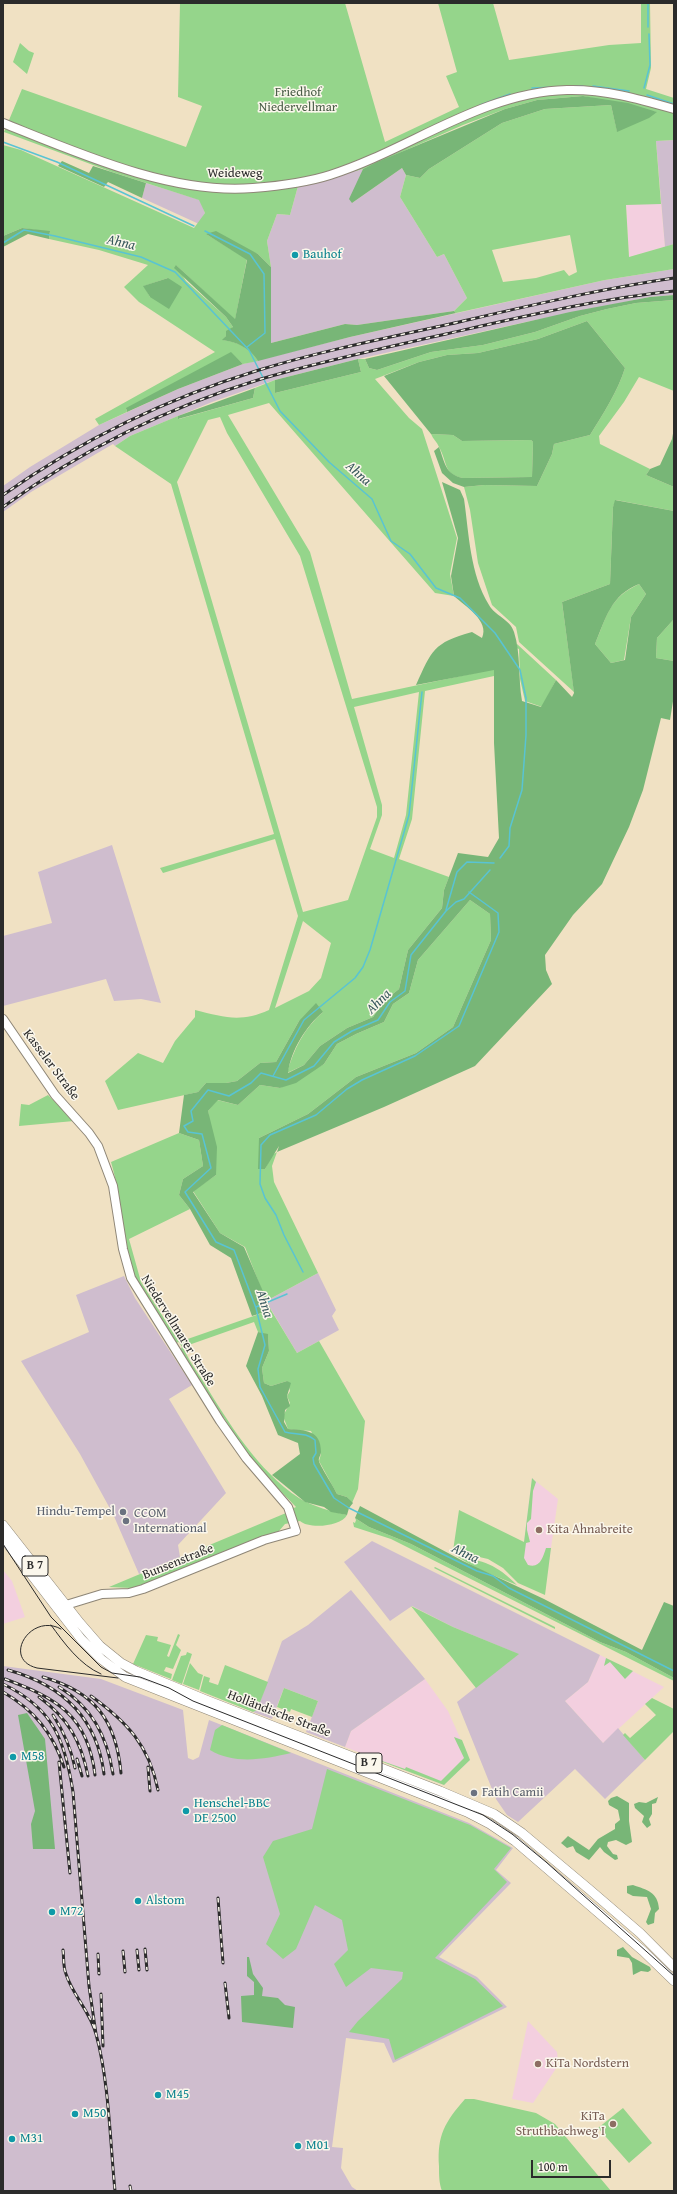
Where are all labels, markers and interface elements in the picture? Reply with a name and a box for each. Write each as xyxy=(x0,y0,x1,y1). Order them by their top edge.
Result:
park label: Friedhof Niedervellmar xyxy=(259,85,337,116)
street label: Weideweg xyxy=(208,166,262,182)
water label: Ahna xyxy=(105,232,137,254)
place label: Bauhof xyxy=(303,247,342,263)
marker: Bauhof xyxy=(290,250,300,260)
water label: Ahna xyxy=(342,458,374,490)
water label: Ahna xyxy=(363,986,395,1018)
street label: Kasseler Straße xyxy=(19,1027,83,1103)
street label: Niedervellmarer Straße xyxy=(137,1272,219,1390)
water label: Ahna xyxy=(252,1288,276,1320)
place label: Hindu-Tempel xyxy=(37,1504,115,1520)
place label: CCOM International xyxy=(134,1506,207,1537)
marker: Hindu-Tempel xyxy=(118,1507,128,1517)
marker: CCOM International xyxy=(121,1516,131,1526)
place label: Kita Ahnabreite xyxy=(547,1522,633,1538)
marker: Kita Ahnabreite xyxy=(534,1525,544,1535)
water label: Ahna xyxy=(448,1540,482,1568)
street label: Bunsenstraße xyxy=(140,1541,216,1583)
road number: B 7 xyxy=(22,1556,48,1576)
street label: Holländische Straße xyxy=(225,1687,333,1741)
place label: M58 xyxy=(21,1749,44,1765)
marker: M58 xyxy=(8,1752,18,1762)
road number: B 7 xyxy=(356,1753,382,1773)
place label: Fatih Camii xyxy=(482,1785,544,1801)
marker: Fatih Camii xyxy=(469,1788,479,1798)
place label: Henschel-BBC DE 2500 xyxy=(194,1796,270,1827)
marker: Henschel-BBC DE 2500 xyxy=(181,1806,191,1816)
place label: Alstom xyxy=(146,1893,185,1909)
marker: Alstom xyxy=(133,1896,143,1906)
place label: M72 xyxy=(60,1904,83,1920)
marker: M72 xyxy=(47,1907,57,1917)
place label: KiTa Nordstern xyxy=(546,2056,629,2072)
marker: KiTa Nordstern xyxy=(533,2059,543,2069)
place label: M45 xyxy=(166,2087,189,2103)
marker: M45 xyxy=(153,2090,163,2100)
place label: M50 xyxy=(83,2106,106,2122)
marker: M50 xyxy=(70,2109,80,2119)
place label: KiTa Struthbachweg I xyxy=(516,2109,605,2140)
marker: KiTa Struthbachweg I xyxy=(608,2119,618,2129)
place label: M31 xyxy=(20,2131,43,2147)
marker: M31 xyxy=(7,2134,17,2144)
place label: M01 xyxy=(306,2138,329,2154)
marker: M01 xyxy=(293,2141,303,2151)
scale bar xyxy=(533,2152,613,2178)
text: 100 m xyxy=(538,2158,568,2175)

